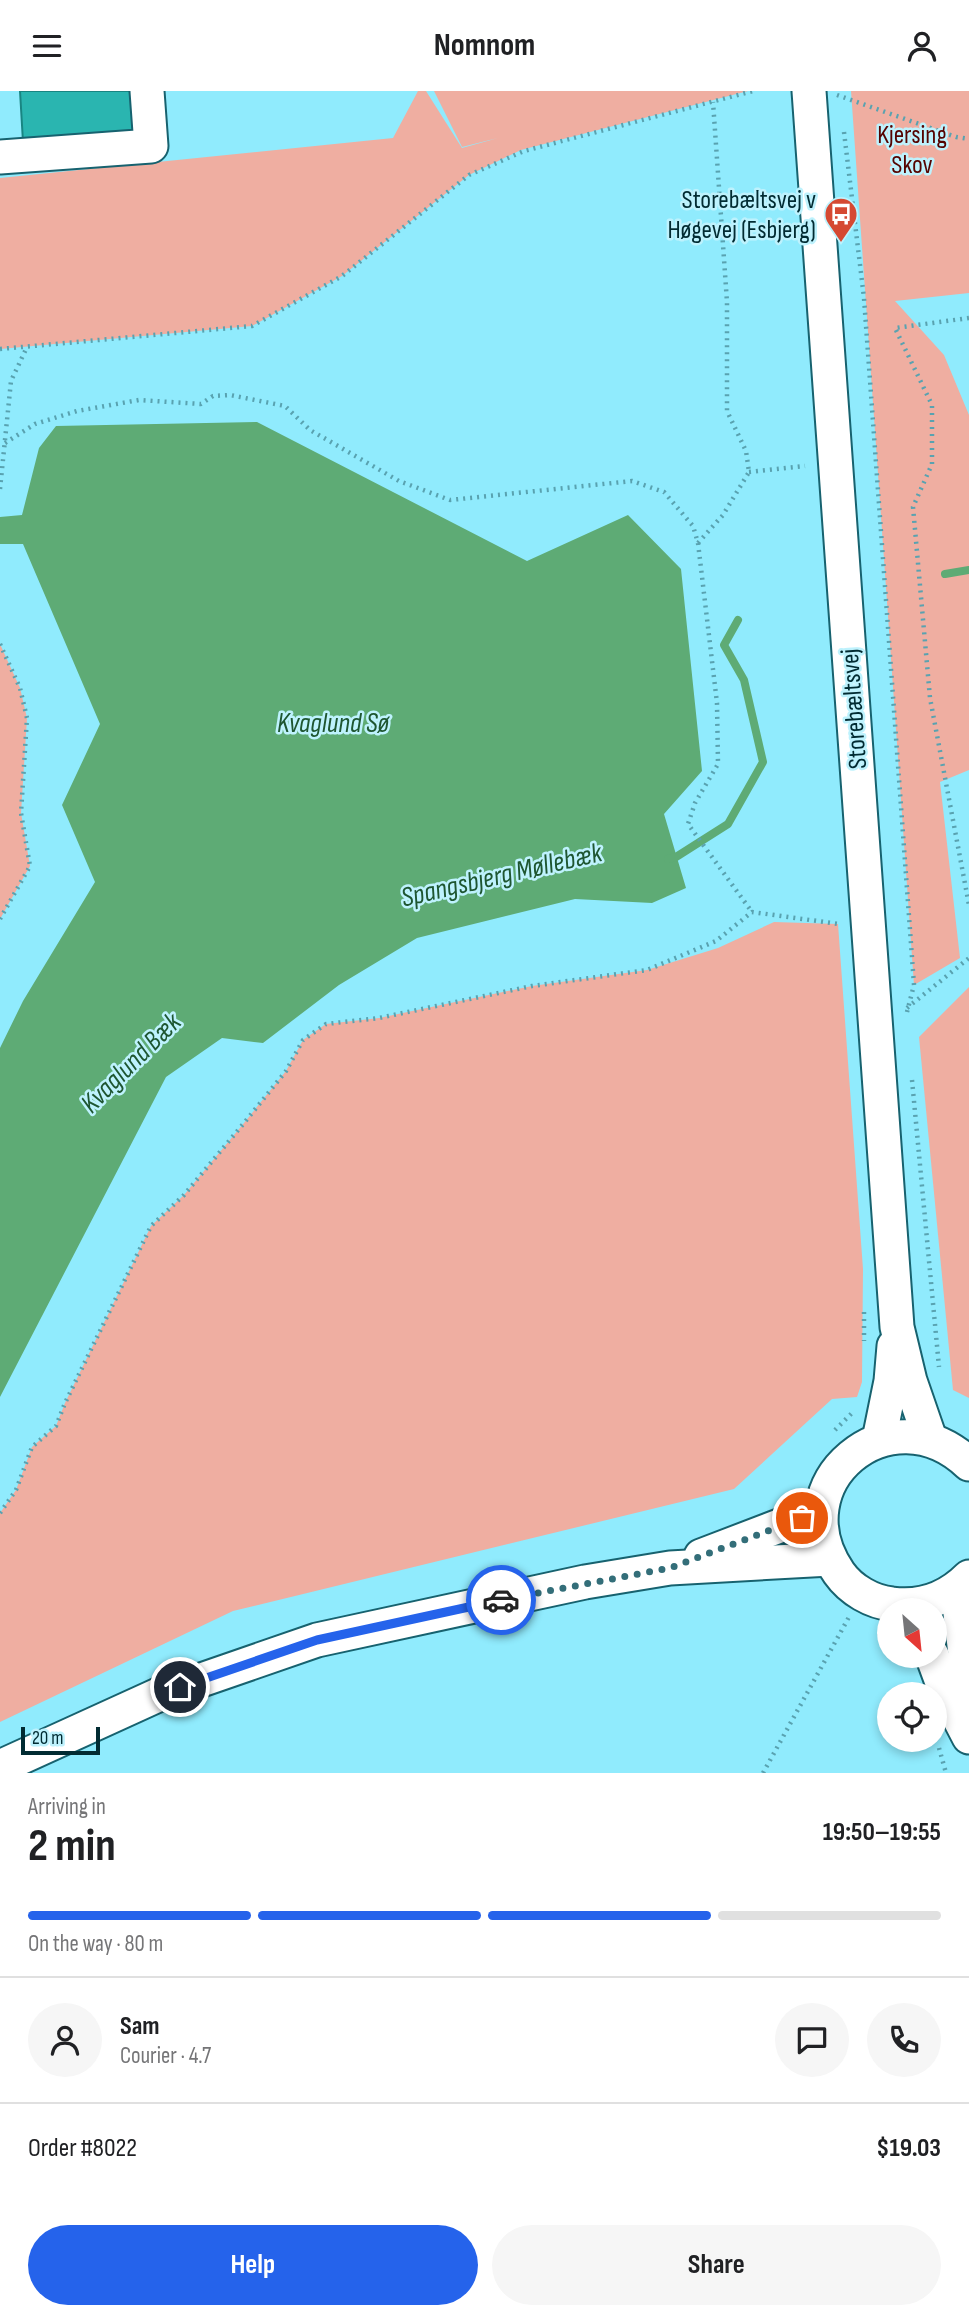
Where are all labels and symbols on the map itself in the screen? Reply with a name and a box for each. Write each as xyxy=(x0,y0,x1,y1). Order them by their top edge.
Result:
park label: Kjersing Skov xyxy=(877,120,947,181)
place label: Storebæltsvej v Høgevej (Esbjerg) xyxy=(667,185,816,246)
bus stop icon: Storebæltsvej v Høgevej (Esbjerg) xyxy=(822,195,860,244)
street label: Storebæltsvej xyxy=(835,648,874,770)
water label: Kvaglund Sø xyxy=(277,707,391,740)
water label: Spangsbjerg Møllebæk xyxy=(398,836,606,915)
water label: Kvaglund Bæk xyxy=(74,1005,189,1120)
pin xyxy=(772,1488,832,1548)
courier xyxy=(466,1565,536,1635)
north arrow xyxy=(877,1598,947,1668)
pin xyxy=(150,1657,210,1717)
scale bar xyxy=(21,1724,100,1756)

